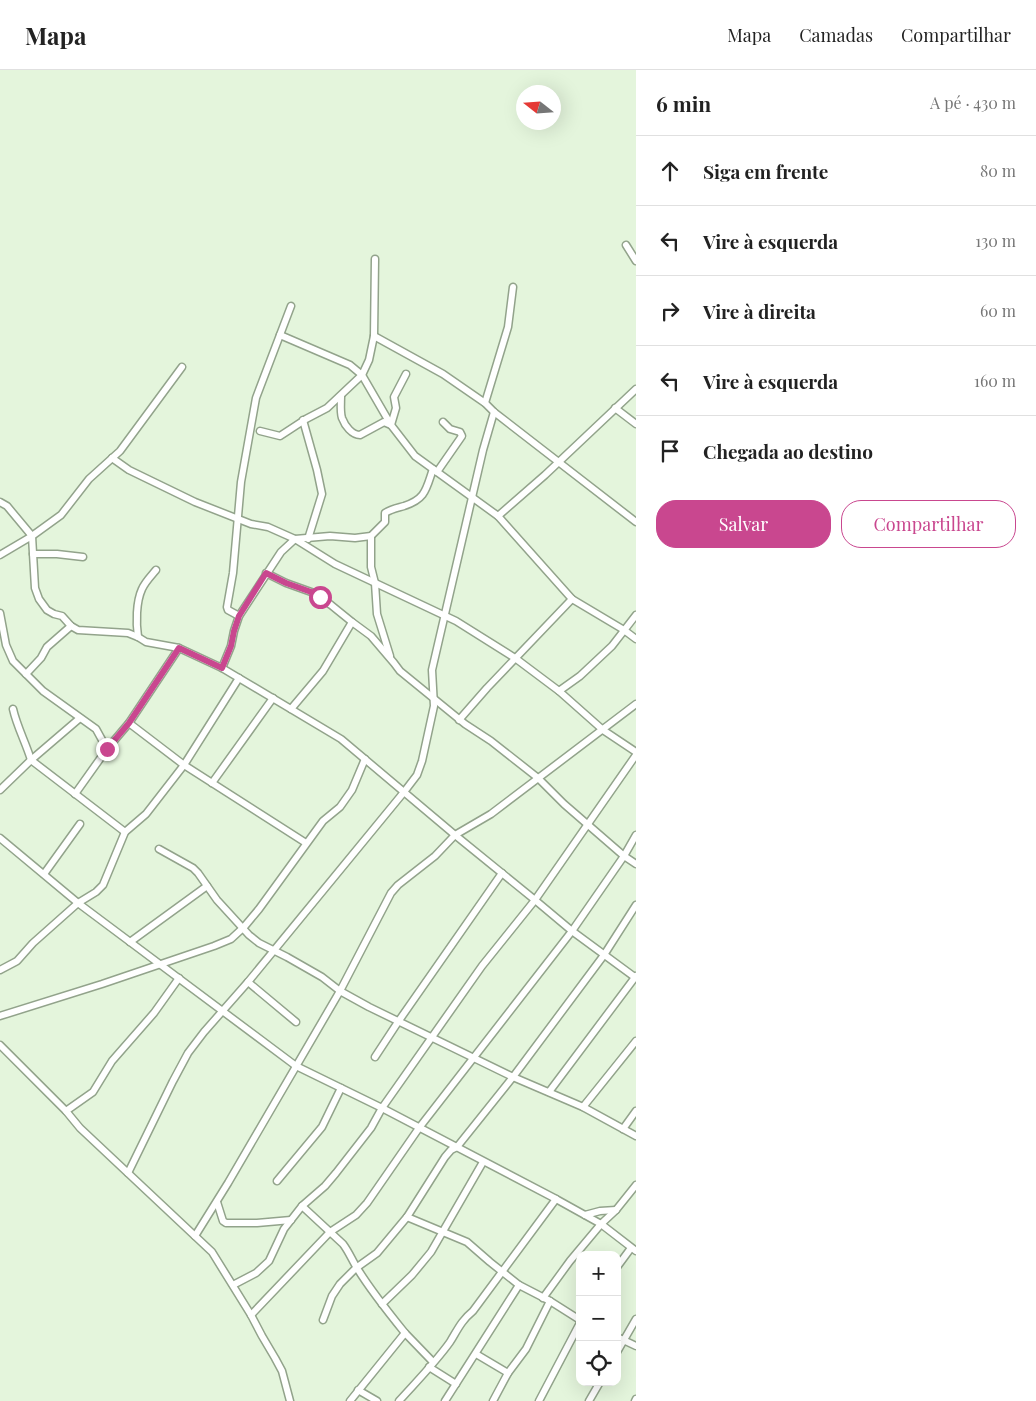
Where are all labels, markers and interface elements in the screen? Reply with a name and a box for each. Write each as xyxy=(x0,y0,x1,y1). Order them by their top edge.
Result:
text: Mapa xyxy=(25,19,86,51)
text: Mapa xyxy=(727,23,771,47)
text: Camadas xyxy=(799,23,873,47)
text: Compartilhar xyxy=(901,23,1011,47)
north arrow xyxy=(516,85,561,130)
text: 6 min xyxy=(656,89,711,117)
text: A pé · 430 m xyxy=(930,92,1016,113)
icon: ahead xyxy=(656,157,684,185)
text: Siga em frente xyxy=(703,158,828,184)
text: 80 m xyxy=(980,160,1016,181)
icon: left xyxy=(656,227,684,255)
text: Vire à esquerda xyxy=(703,228,838,254)
text: 130 m xyxy=(975,230,1016,251)
icon: right xyxy=(656,297,684,325)
text: Vire à direita xyxy=(703,298,816,324)
text: 60 m xyxy=(980,300,1016,321)
icon: left xyxy=(656,367,684,395)
text: Vire à esquerda xyxy=(703,368,838,394)
text: 160 m xyxy=(974,370,1016,391)
icon: arrive xyxy=(656,437,684,465)
text: Chegada ao destino xyxy=(703,438,873,464)
button: Salvar xyxy=(656,500,831,548)
button: Compartilhar xyxy=(841,500,1016,548)
route start xyxy=(309,586,332,609)
route end xyxy=(96,738,119,761)
map controls xyxy=(576,1251,621,1386)
button: + xyxy=(576,1251,621,1296)
button: − xyxy=(576,1296,621,1341)
button: locate xyxy=(576,1341,621,1386)

